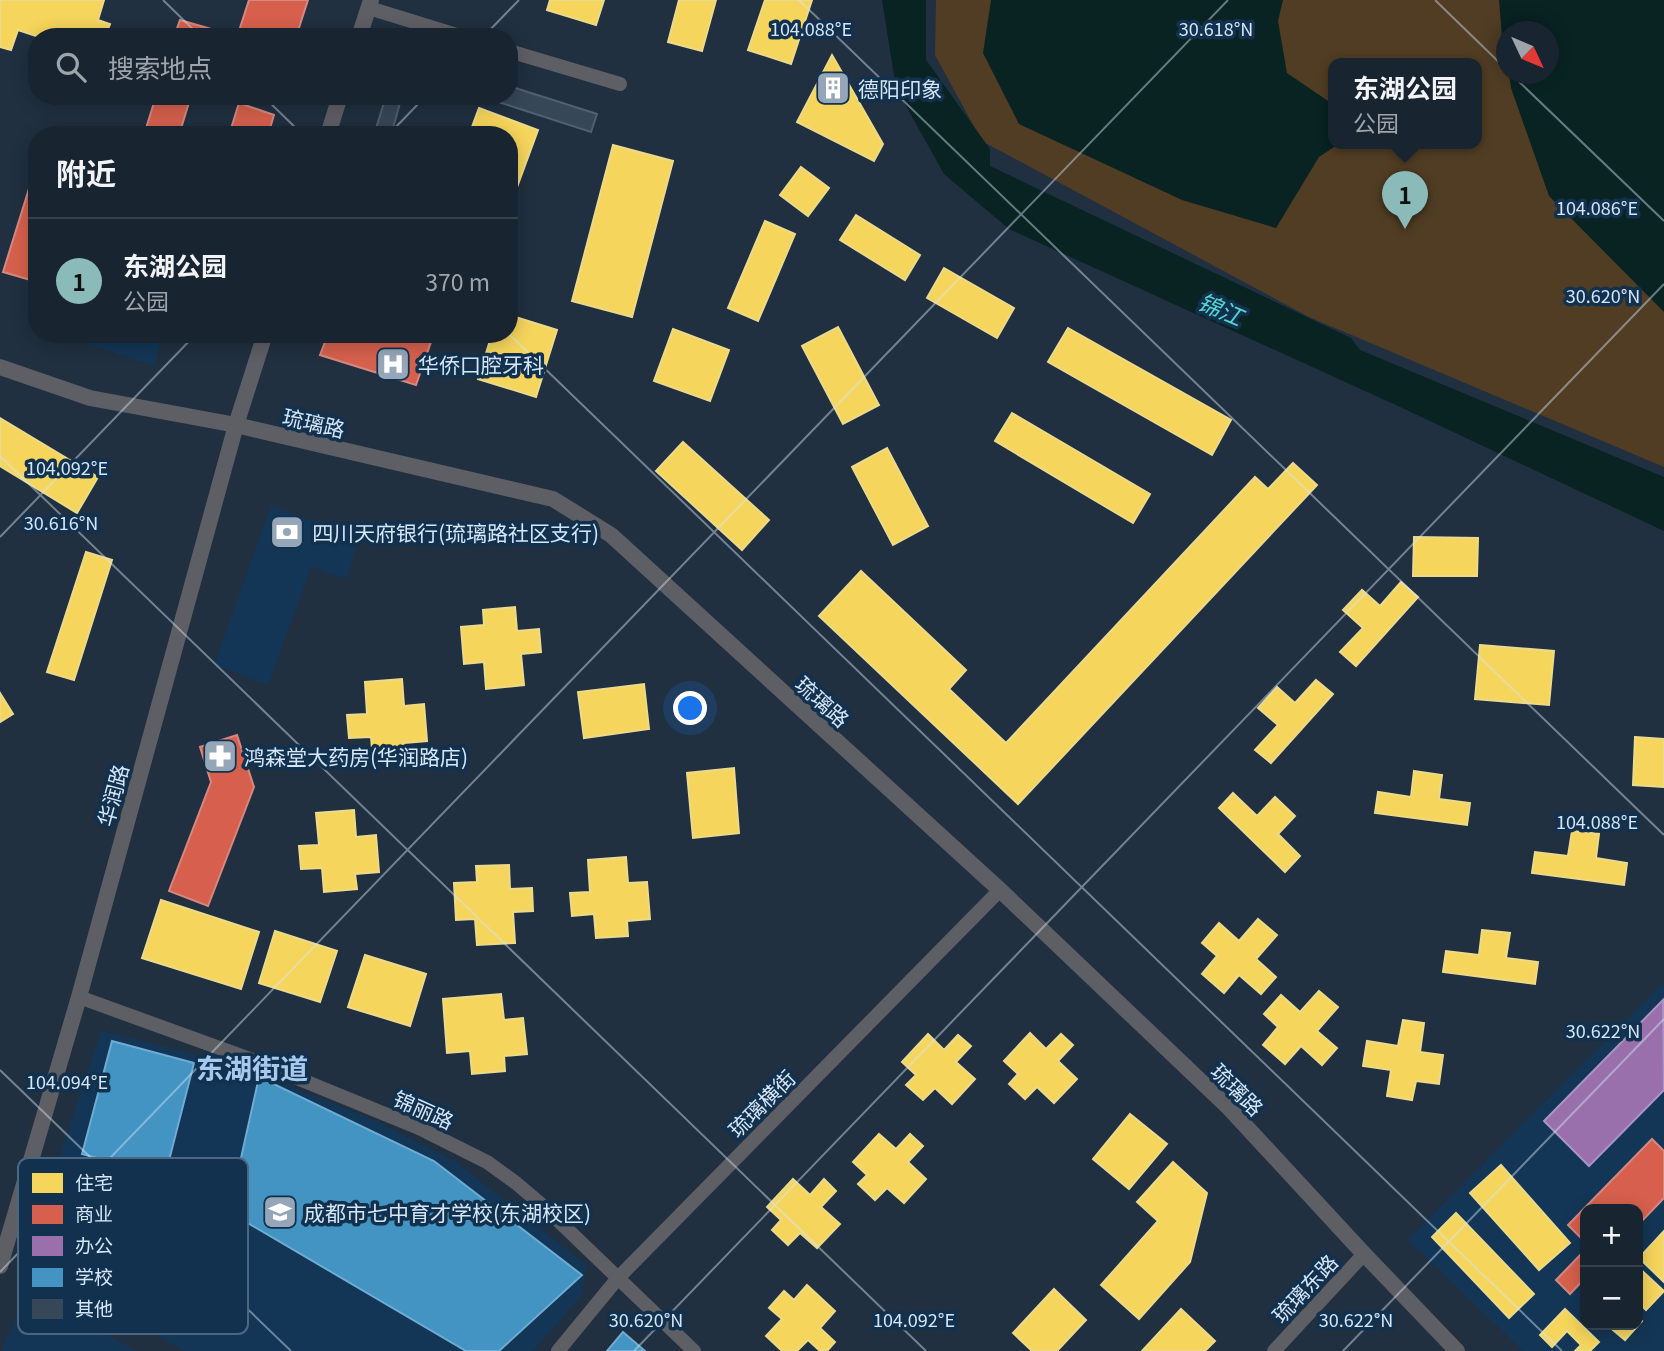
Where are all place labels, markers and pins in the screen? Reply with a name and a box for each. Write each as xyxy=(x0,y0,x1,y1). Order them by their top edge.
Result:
building icon: 德阳印象 xyxy=(814,69,852,107)
place label: 德阳印象 xyxy=(858,73,942,103)
pin: 1 xyxy=(1382,171,1428,229)
hospital icon: 华侨口腔牙科 xyxy=(374,345,412,383)
place label: 华侨口腔牙科 xyxy=(418,349,544,379)
bank icon: 四川天府银行(琉璃路社区支行) xyxy=(268,513,306,551)
place label: 四川天府银行(琉璃路社区支行) xyxy=(312,517,599,547)
pharmacy icon: 鸿森堂大药房(华润路店) xyxy=(201,737,239,775)
place label: 鸿森堂大药房(华润路店) xyxy=(244,741,468,771)
school or university icon: 成都市七中育才学校(东湖校区) xyxy=(261,1193,299,1231)
place label: 成都市七中育才学校(东湖校区) xyxy=(304,1197,591,1227)

